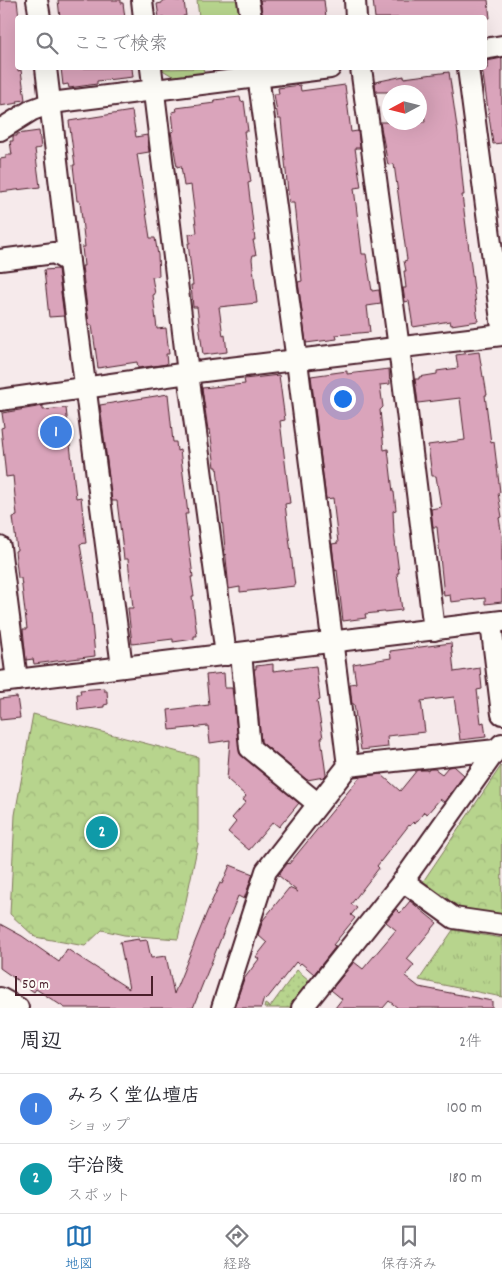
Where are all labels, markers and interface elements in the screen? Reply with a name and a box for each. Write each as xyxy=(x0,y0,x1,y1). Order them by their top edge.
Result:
search box xyxy=(15,15,487,70)
icon: search xyxy=(33,29,61,57)
text: ここで検索 xyxy=(73,32,168,59)
north arrow xyxy=(382,85,427,130)
your location xyxy=(330,386,356,412)
pin: 1 xyxy=(40,413,72,451)
pin: 2 xyxy=(86,813,118,851)
scale bar xyxy=(15,973,152,996)
text: 50 m xyxy=(22,975,49,995)
text: 周辺 xyxy=(20,1028,62,1058)
text: 2件 xyxy=(459,1031,482,1054)
text: みろく堂仏壇店 xyxy=(67,1084,200,1111)
text: 1 xyxy=(34,1097,38,1120)
text: 100 m xyxy=(446,1097,482,1120)
text: ショップ xyxy=(67,1115,130,1138)
text: 宇治陵 xyxy=(67,1154,124,1181)
text: 2 xyxy=(33,1167,40,1190)
text: 180 m xyxy=(449,1167,482,1190)
text: スポット xyxy=(67,1185,131,1208)
tab: 地図 xyxy=(65,1222,93,1275)
tab: 経路 xyxy=(223,1222,251,1275)
tab: 保存済み xyxy=(381,1222,437,1275)

